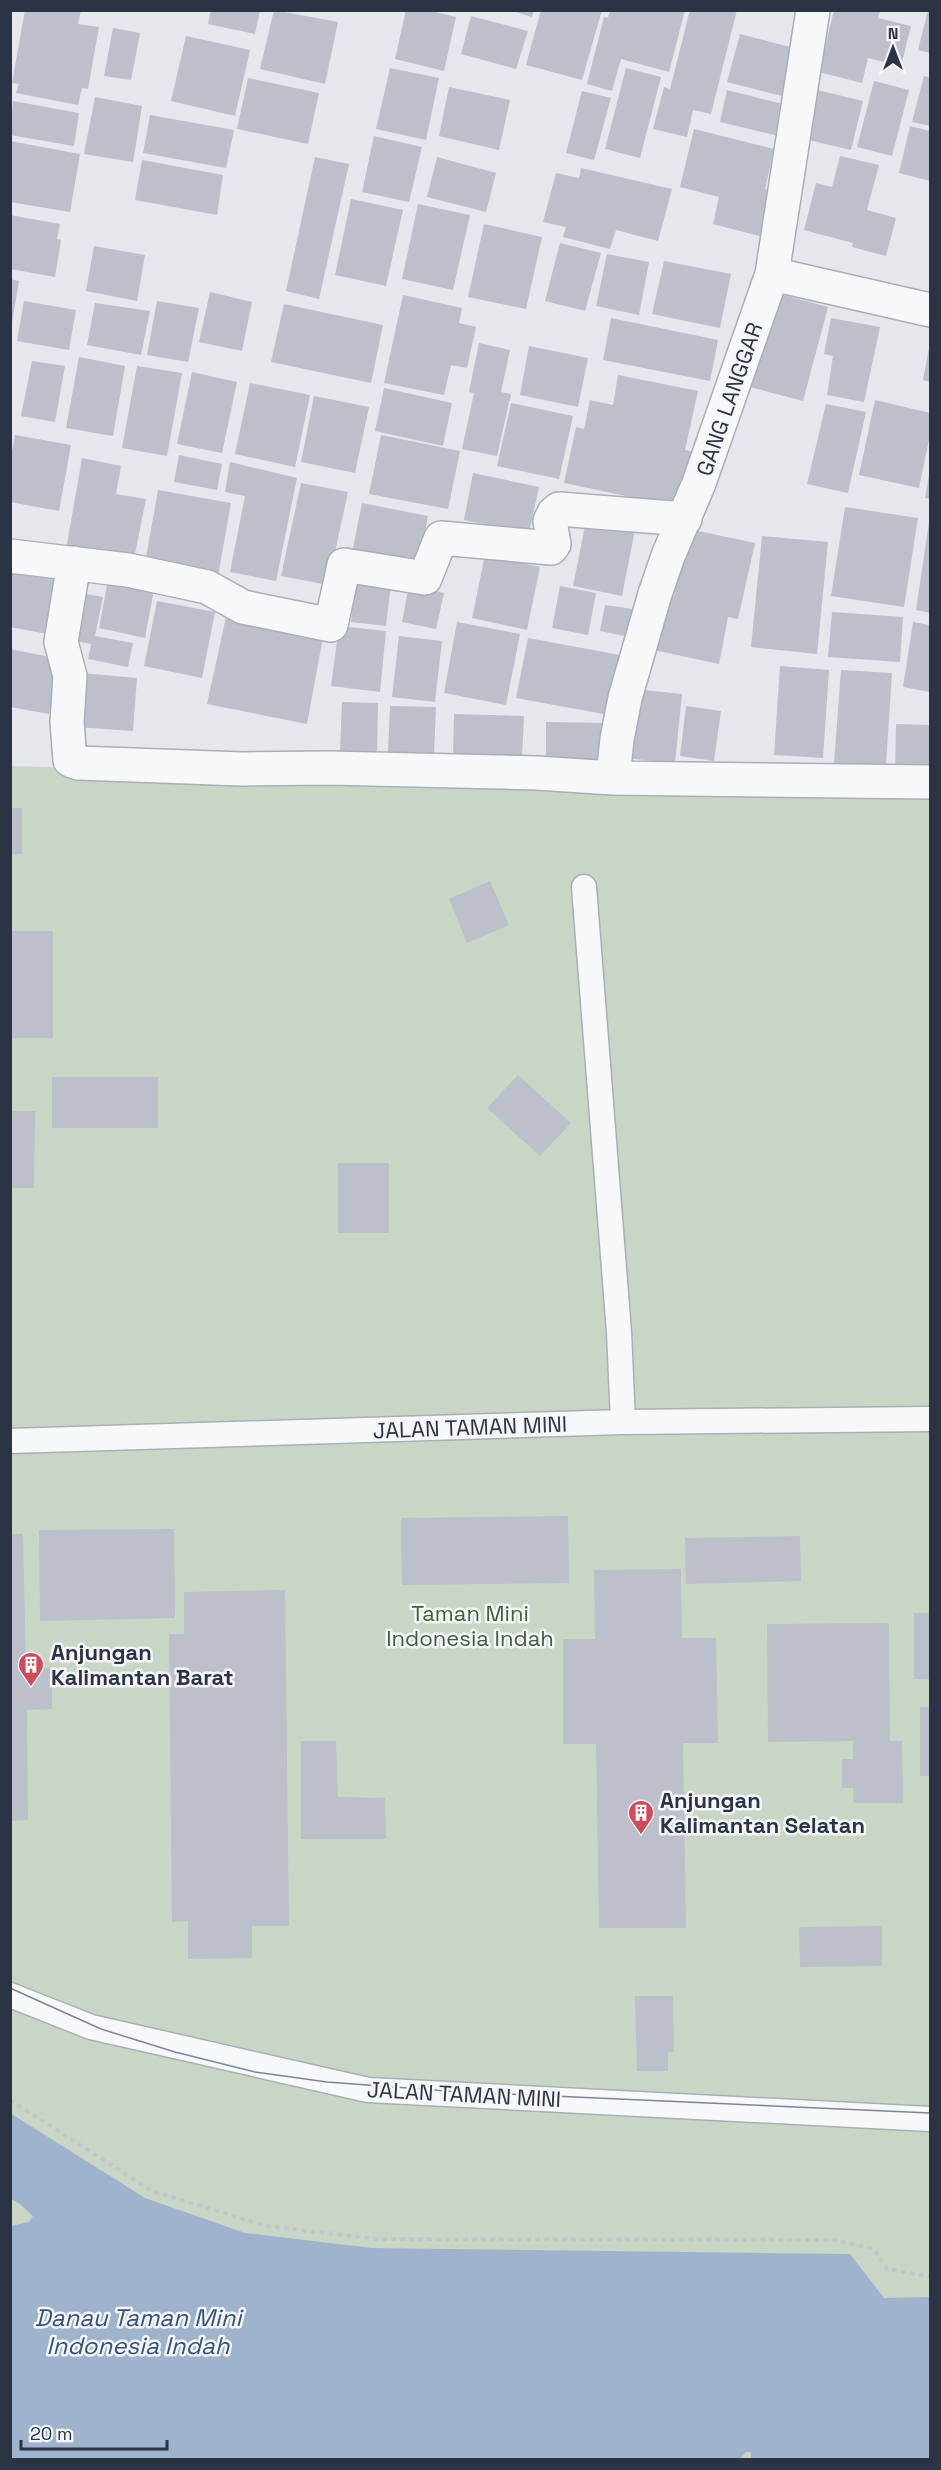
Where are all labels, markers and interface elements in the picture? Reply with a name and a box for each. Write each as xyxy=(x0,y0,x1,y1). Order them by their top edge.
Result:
north arrow xyxy=(863,18,923,78)
text: N xyxy=(888,23,898,44)
street label: GANG LANGGAR xyxy=(690,319,768,479)
street label: JALAN TAMAN MINI xyxy=(372,1410,568,1444)
park label: Taman Mini Indonesia Indah xyxy=(386,1599,554,1652)
place label: Anjungan Kalimantan Barat xyxy=(51,1638,234,1691)
building icon: Anjungan Kalimantan Barat xyxy=(16,1650,46,1688)
place label: Anjungan Kalimantan Selatan xyxy=(660,1786,865,1839)
building icon: Anjungan Kalimantan Selatan xyxy=(626,1798,656,1836)
street label: JALAN TAMAN MINI xyxy=(366,2075,562,2113)
water label: Danau Taman Mini Indonesia Indah xyxy=(35,2302,244,2361)
scale bar xyxy=(21,2413,166,2451)
text: 20 m xyxy=(30,2422,73,2445)

